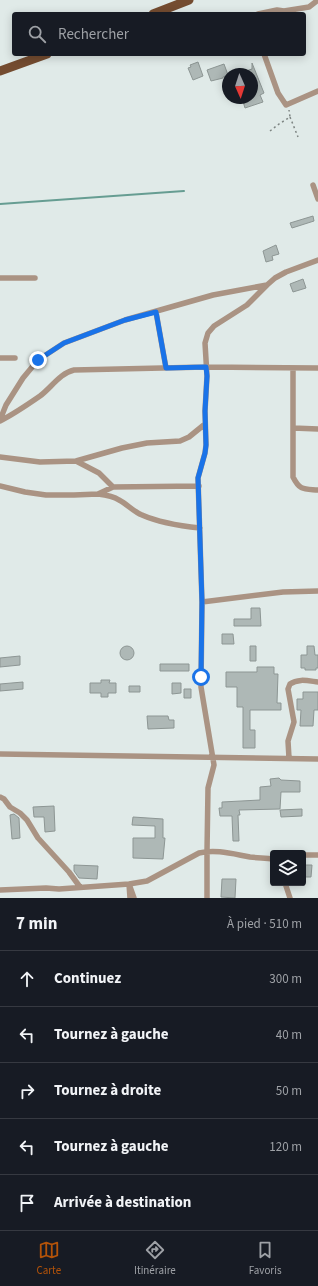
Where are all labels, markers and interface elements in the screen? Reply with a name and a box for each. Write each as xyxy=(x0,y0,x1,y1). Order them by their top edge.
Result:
search box xyxy=(12,12,306,56)
icon: search xyxy=(26,23,48,45)
text: Rechercher xyxy=(58,24,129,45)
north arrow xyxy=(222,68,258,104)
route end xyxy=(29,351,47,369)
route start xyxy=(192,668,210,686)
map controls xyxy=(270,850,306,886)
button: layers xyxy=(270,850,306,886)
text: 7 min xyxy=(16,912,57,936)
text: À pied · 510 m xyxy=(227,915,302,933)
icon: ahead xyxy=(16,968,38,990)
text: Continuez xyxy=(54,968,121,989)
text: 300 m xyxy=(269,970,302,988)
icon: left xyxy=(16,1024,38,1046)
text: Tournez à gauche xyxy=(54,1024,169,1045)
text: 40 m xyxy=(276,1026,302,1044)
icon: right xyxy=(16,1080,38,1102)
text: Tournez à droite xyxy=(54,1080,161,1101)
text: 50 m xyxy=(276,1082,302,1100)
icon: left xyxy=(16,1136,38,1158)
text: Tournez à gauche xyxy=(54,1136,169,1157)
text: 120 m xyxy=(269,1138,302,1156)
icon: arrive xyxy=(16,1192,38,1214)
text: Arrivée à destination xyxy=(54,1192,191,1213)
tab: Carte xyxy=(36,1239,61,1278)
tab: Itinéraire xyxy=(134,1239,176,1278)
tab: Favoris xyxy=(249,1239,282,1278)

